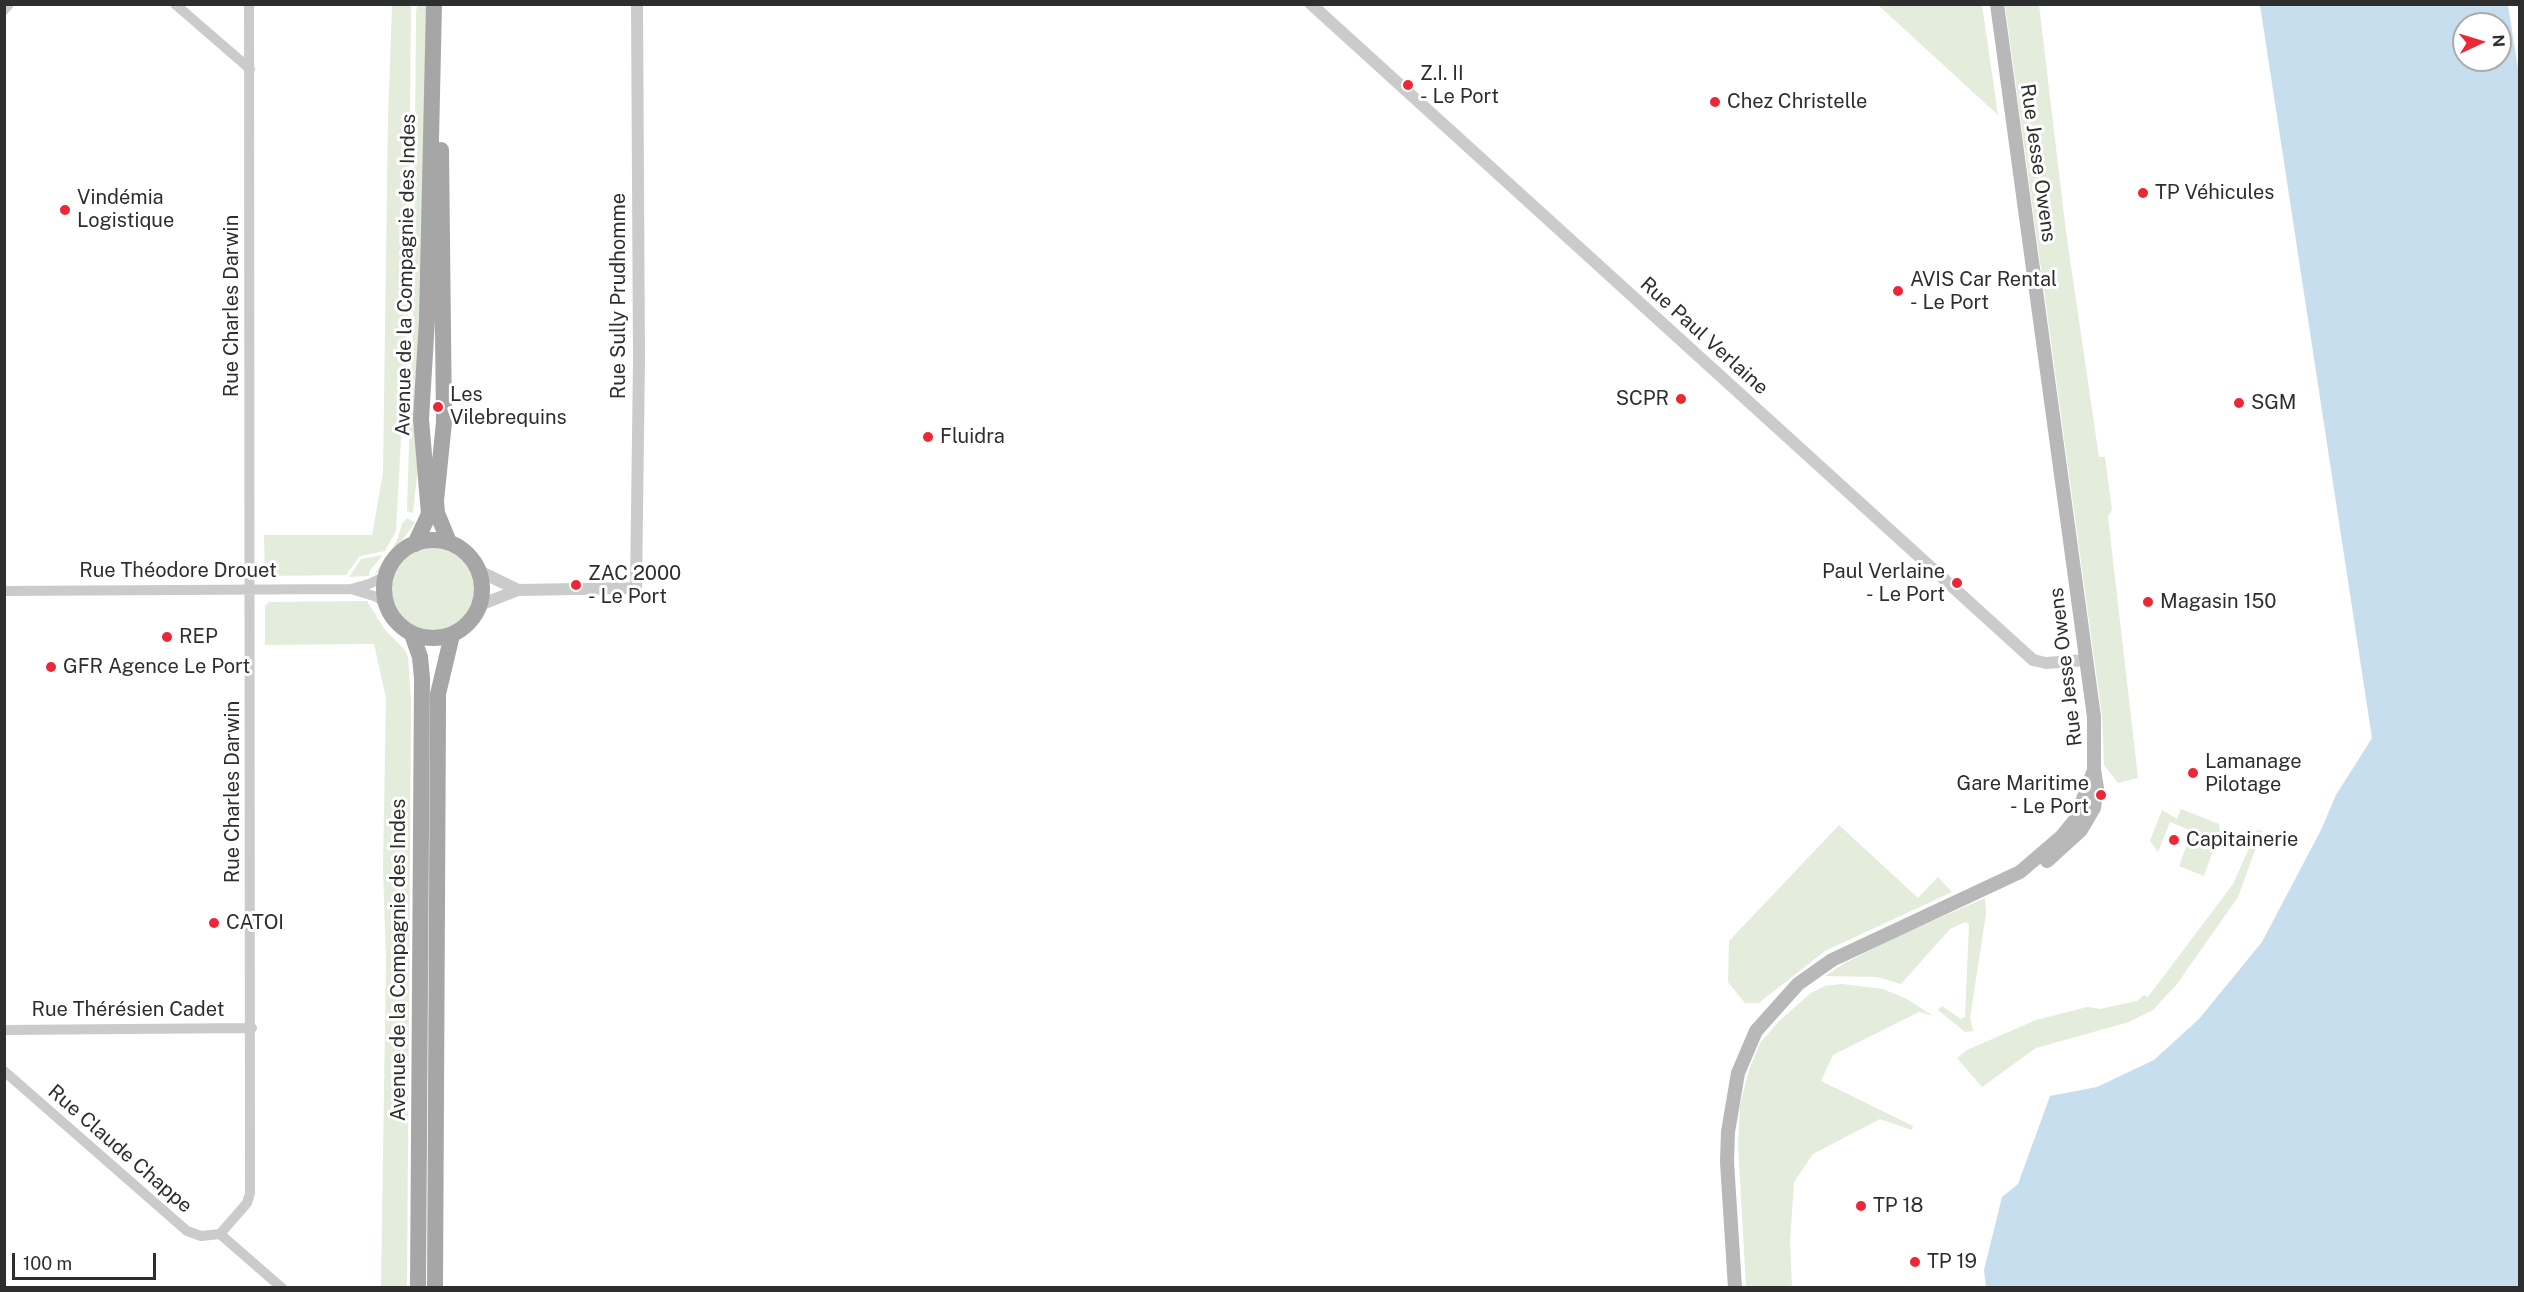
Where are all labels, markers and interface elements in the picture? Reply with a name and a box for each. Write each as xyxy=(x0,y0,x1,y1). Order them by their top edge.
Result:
north arrow xyxy=(2452,12,2512,72)
text: N xyxy=(2489,34,2508,48)
place label: Z.I. II - Le Port xyxy=(1420,62,1499,109)
marker: Z.I. II - Le Port xyxy=(1401,78,1415,92)
street label: Rue Jesse Owens xyxy=(2015,82,2061,244)
place label: Chez Christelle xyxy=(1727,90,1867,114)
marker: Chez Christelle xyxy=(1708,95,1722,109)
street label: Avenue de la Compagnie des Indes xyxy=(391,114,421,436)
place label: TP Véhicules xyxy=(2155,181,2274,205)
place label: Vindémia Logistique xyxy=(77,186,174,233)
marker: TP Véhicules xyxy=(2136,186,2150,200)
street label: Rue Sully Prudhomme xyxy=(607,193,631,399)
marker: Vindémia Logistique xyxy=(58,203,72,217)
street label: Rue Charles Darwin xyxy=(220,215,244,397)
place label: AVIS Car Rental - Le Port xyxy=(1910,268,2057,315)
street label: Rue Paul Verlaine xyxy=(1635,272,1773,400)
marker: AVIS Car Rental - Le Port xyxy=(1891,284,1905,298)
place label: Les Vilebrequins xyxy=(450,383,567,430)
place label: SCPR xyxy=(1616,387,1669,411)
place label: SGM xyxy=(2251,391,2297,415)
marker: SCPR xyxy=(1674,392,1688,406)
marker: SGM xyxy=(2232,396,2246,410)
marker: Les Vilebrequins xyxy=(431,400,445,414)
place label: Fluidra xyxy=(940,425,1005,449)
marker: Fluidra xyxy=(921,430,935,444)
street label: Rue Théodore Drouet xyxy=(79,559,277,583)
place label: Paul Verlaine - Le Port xyxy=(1822,560,1945,607)
place label: ZAC 2000 - Le Port xyxy=(588,562,681,609)
marker: Paul Verlaine - Le Port xyxy=(1950,576,1964,590)
marker: ZAC 2000 - Le Port xyxy=(569,578,583,592)
street label: Rue Jesse Owens xyxy=(2044,586,2088,748)
place label: Magasin 150 xyxy=(2160,590,2277,614)
marker: Magasin 150 xyxy=(2141,595,2155,609)
place label: REP xyxy=(179,625,218,649)
marker: REP xyxy=(160,630,174,644)
place label: GFR Agence Le Port xyxy=(63,655,250,679)
marker: GFR Agence Le Port xyxy=(44,660,58,674)
street label: Rue Charles Darwin xyxy=(221,701,245,883)
place label: Lamanage Pilotage xyxy=(2205,750,2302,797)
marker: Lamanage Pilotage xyxy=(2186,766,2200,780)
place label: Gare Maritime - Le Port xyxy=(1956,772,2089,819)
marker: Gare Maritime - Le Port xyxy=(2094,788,2108,802)
street label: Avenue de la Compagnie des Indes xyxy=(387,799,411,1121)
place label: Capitainerie xyxy=(2186,828,2298,852)
marker: Capitainerie xyxy=(2167,833,2181,847)
place label: CATOI xyxy=(226,911,284,935)
marker: CATOI xyxy=(207,916,221,930)
street label: Rue Thérésien Cadet xyxy=(32,998,224,1022)
street label: Rue Claude Chappe xyxy=(43,1080,197,1218)
place label: TP 18 xyxy=(1873,1194,1924,1218)
marker: TP 18 xyxy=(1854,1199,1868,1213)
scale bar xyxy=(15,1241,159,1279)
place label: TP 19 xyxy=(1927,1250,1977,1274)
text: 100 m xyxy=(23,1253,72,1274)
marker: TP 19 xyxy=(1908,1255,1922,1269)

